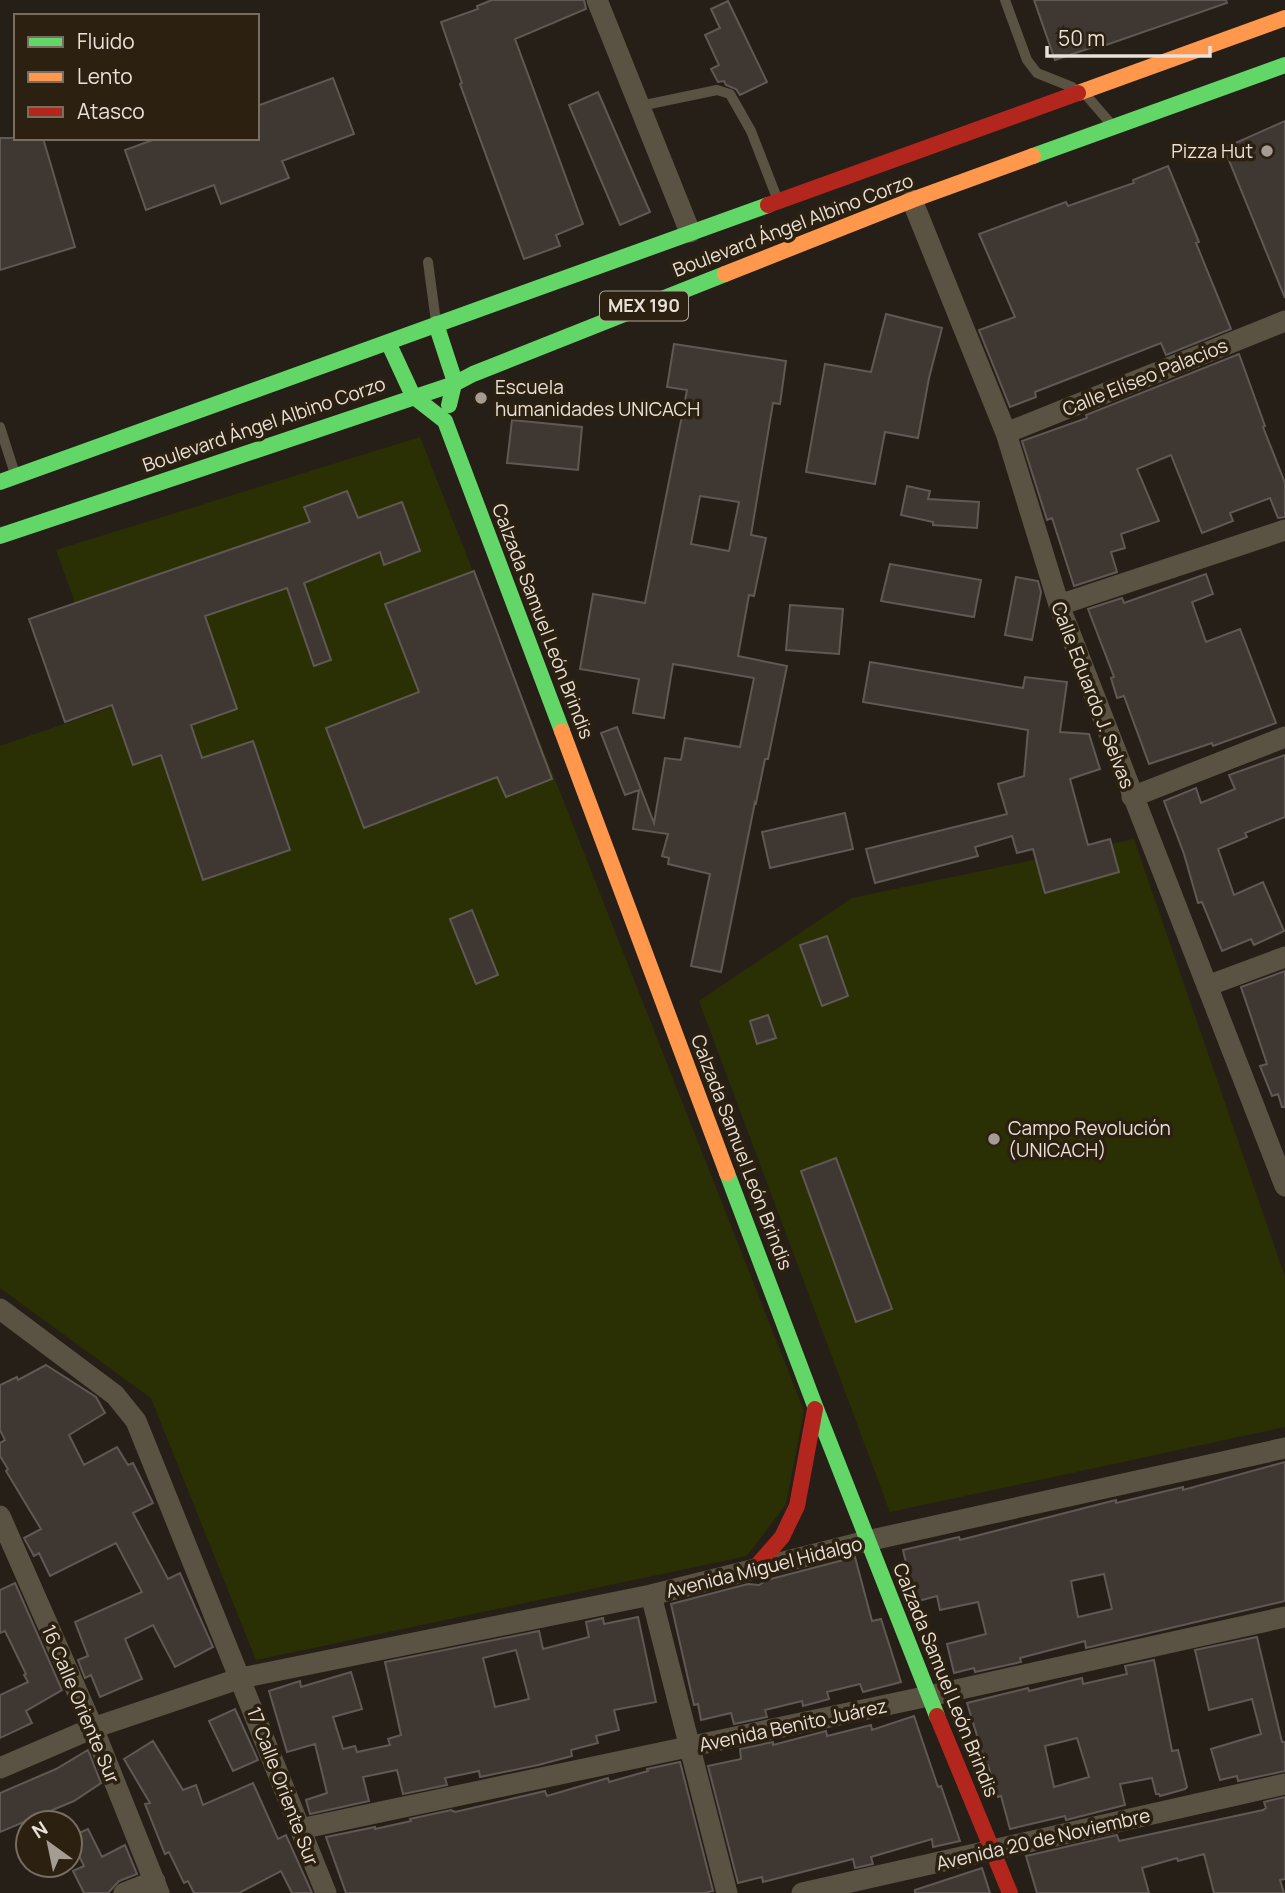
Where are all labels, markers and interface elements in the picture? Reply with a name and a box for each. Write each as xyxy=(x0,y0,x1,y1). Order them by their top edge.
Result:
legend xyxy=(14,14,259,140)
scale bar xyxy=(1047,14,1210,58)
text: 50 m xyxy=(1058,24,1105,52)
text: Fluido xyxy=(77,27,135,55)
text: Lento xyxy=(77,62,133,90)
text: Atasco xyxy=(77,97,145,125)
place label: Pizza Hut xyxy=(1171,138,1253,164)
marker: Pizza Hut xyxy=(1259,143,1275,159)
street label: Boulevard Ángel Albino Corzo xyxy=(669,167,917,283)
road number: MEX 190 xyxy=(600,292,688,320)
street label: Calle Elíseo Palacios xyxy=(1058,332,1232,422)
street label: Boulevard Ángel Albino Corzo xyxy=(139,370,389,478)
place label: Escuela humanidades UNICACH xyxy=(495,374,700,422)
marker: Escuela humanidades UNICACH xyxy=(473,390,489,406)
street label: Calzada Samuel León Brindis xyxy=(486,500,600,742)
street label: Calle Eduardo J. Selvas xyxy=(1045,598,1141,792)
street label: Calzada Samuel León Brindis xyxy=(685,1031,799,1273)
place label: Campo Revolución (UNICACH) xyxy=(1008,1115,1171,1163)
marker: Campo Revolución (UNICACH) xyxy=(986,1131,1002,1147)
street label: Avenida Miguel Hidalgo xyxy=(663,1530,865,1604)
street label: Calzada Samuel León Brindis xyxy=(887,1559,1005,1801)
street label: 16 Calle Oriente Sur xyxy=(36,1621,126,1787)
street label: Avenida Benito Juárez xyxy=(697,1692,889,1758)
street label: 17 Calle Oriente Sur xyxy=(241,1703,325,1869)
street label: Avenida 20 de Noviembre xyxy=(933,1802,1153,1876)
north arrow xyxy=(14,1809,84,1879)
text: N xyxy=(27,1815,53,1844)

